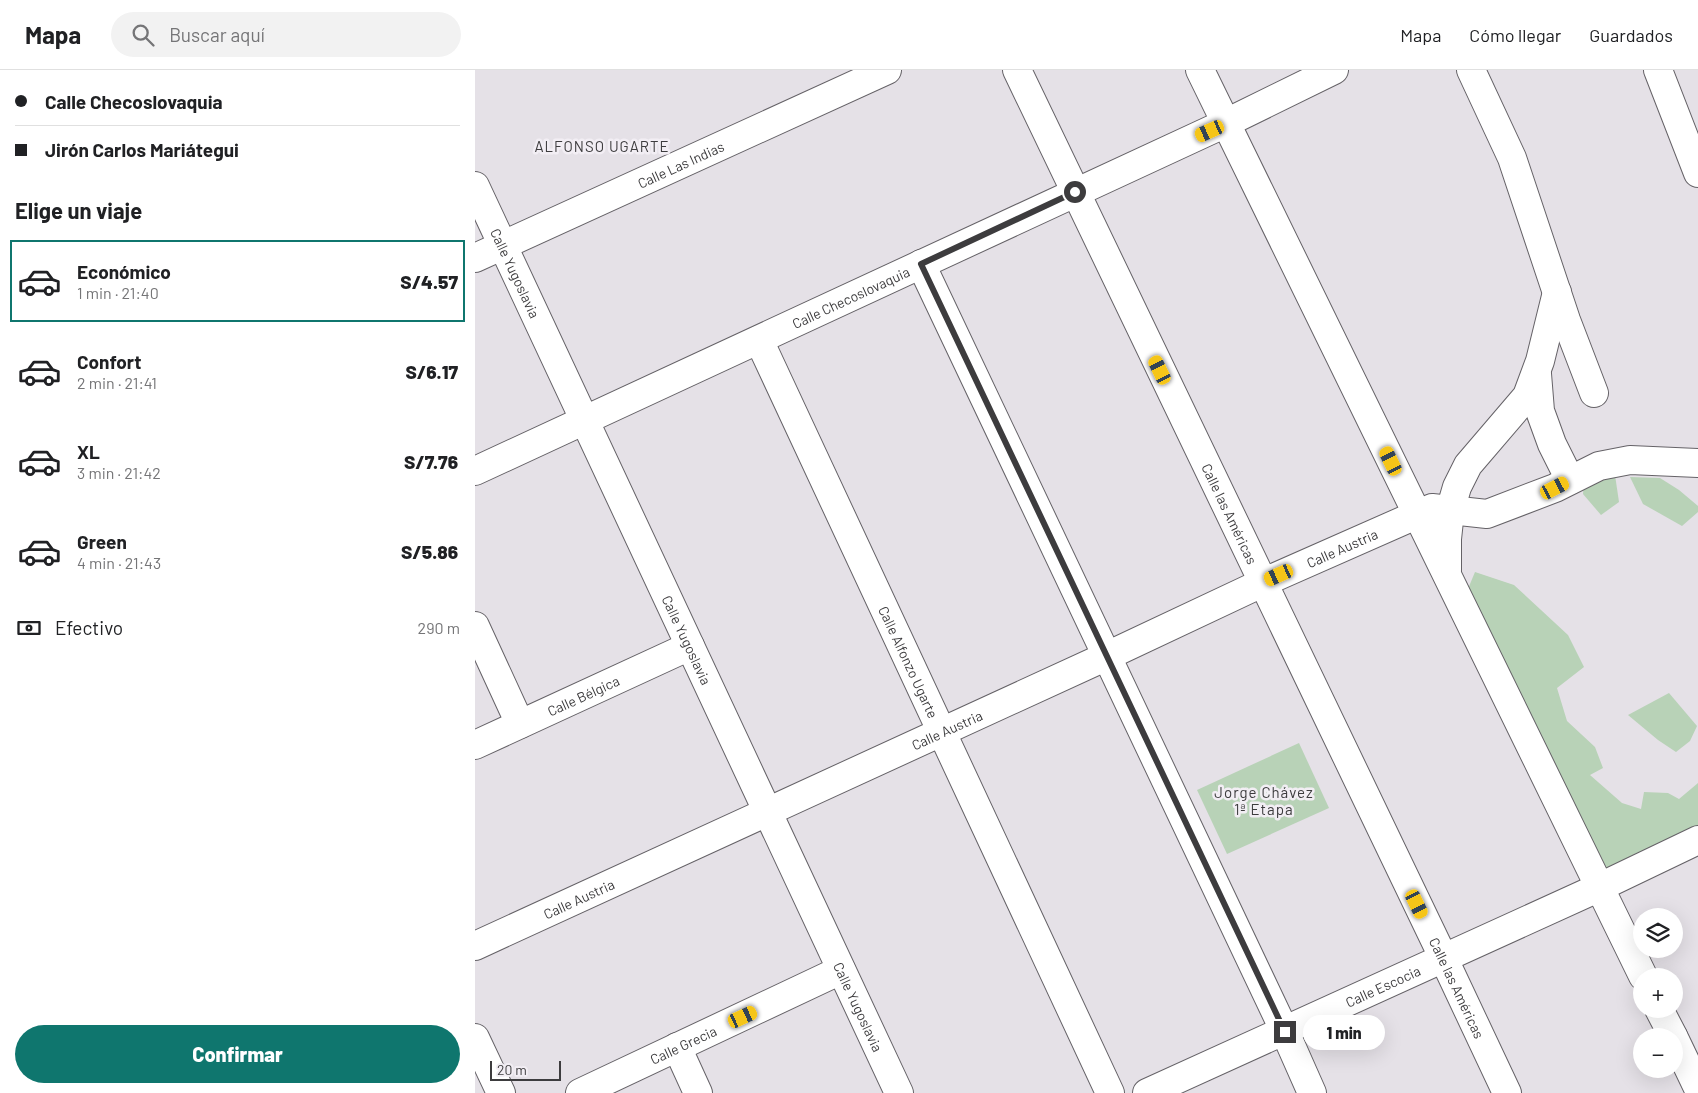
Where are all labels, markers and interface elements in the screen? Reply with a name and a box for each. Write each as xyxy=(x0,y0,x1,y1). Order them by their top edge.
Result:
search box xyxy=(111,12,461,57)
text: Mapa xyxy=(25,20,81,49)
icon: search xyxy=(129,21,157,49)
text: Buscar aquí xyxy=(169,23,265,46)
text: Mapa xyxy=(1400,24,1441,46)
text: Cómo llegar xyxy=(1469,24,1561,46)
text: Guardados xyxy=(1589,24,1673,46)
text: Calle Checoslovaquia xyxy=(45,90,223,113)
car xyxy=(1193,118,1226,144)
district label: ALFONSO UGARTE xyxy=(534,137,670,155)
street label: Calle Las Indias xyxy=(635,137,727,191)
text: Jirón Carlos Mariátegui xyxy=(45,138,239,161)
route start xyxy=(1064,181,1086,203)
text: Elige un viaje xyxy=(15,197,142,223)
street label: Calle Yugoslavia xyxy=(487,225,544,320)
icon: car xyxy=(17,259,62,304)
text: Económico xyxy=(77,260,171,283)
street label: Calle Checoslovaquia xyxy=(789,262,912,331)
text: S/4.57 xyxy=(400,270,458,293)
text: 1 min · 21:40 xyxy=(77,283,159,302)
icon: car xyxy=(17,349,62,394)
text: Confort xyxy=(77,350,141,373)
car xyxy=(1146,353,1173,387)
text: S/6.17 xyxy=(405,360,458,383)
text: 2 min · 21:41 xyxy=(77,373,157,392)
icon: car xyxy=(17,439,62,484)
text: XL xyxy=(77,440,100,463)
car xyxy=(1377,444,1404,478)
text: S/7.76 xyxy=(404,450,458,473)
street label: Calle las Américas xyxy=(1199,460,1261,567)
text: 3 min · 21:42 xyxy=(77,463,161,482)
car xyxy=(1538,475,1571,501)
street label: Calle Austria xyxy=(1304,525,1380,571)
icon: car xyxy=(17,529,62,574)
text: Green xyxy=(77,530,127,553)
text: S/5.86 xyxy=(401,540,458,563)
text: 4 min · 21:43 xyxy=(77,553,161,572)
car xyxy=(1262,562,1295,588)
street label: Calle Yugoslavia xyxy=(659,592,715,687)
street label: Calle Alfonzo Ugarte xyxy=(876,603,942,720)
icon: cash xyxy=(15,614,43,642)
text: Efectivo xyxy=(55,616,123,639)
text: 290 m xyxy=(418,618,460,637)
street label: Calle Bélgica xyxy=(544,671,622,719)
street label: Calle Austria xyxy=(909,706,985,753)
district label: Jorge Chávez 1ª Etapa xyxy=(1214,783,1314,818)
street label: Calle Austria xyxy=(541,875,617,922)
car xyxy=(1403,887,1430,921)
map controls xyxy=(1633,908,1683,1078)
button: layers xyxy=(1633,908,1683,958)
street label: Calle las Américas xyxy=(1426,935,1489,1041)
street label: Calle Yugoslavia xyxy=(830,959,887,1054)
street label: Calle Escocia xyxy=(1343,961,1423,1010)
button: + xyxy=(1633,968,1683,1018)
car xyxy=(726,1004,759,1030)
callout: 1 min xyxy=(1303,1014,1385,1050)
street label: Calle Grecia xyxy=(647,1021,719,1067)
route end xyxy=(1274,1021,1296,1043)
text: 1 min xyxy=(1326,1023,1362,1042)
button: Confirmar xyxy=(15,1025,460,1083)
button: − xyxy=(1633,1028,1683,1078)
scale bar xyxy=(490,1058,561,1081)
text: 20 m xyxy=(497,1061,527,1078)

